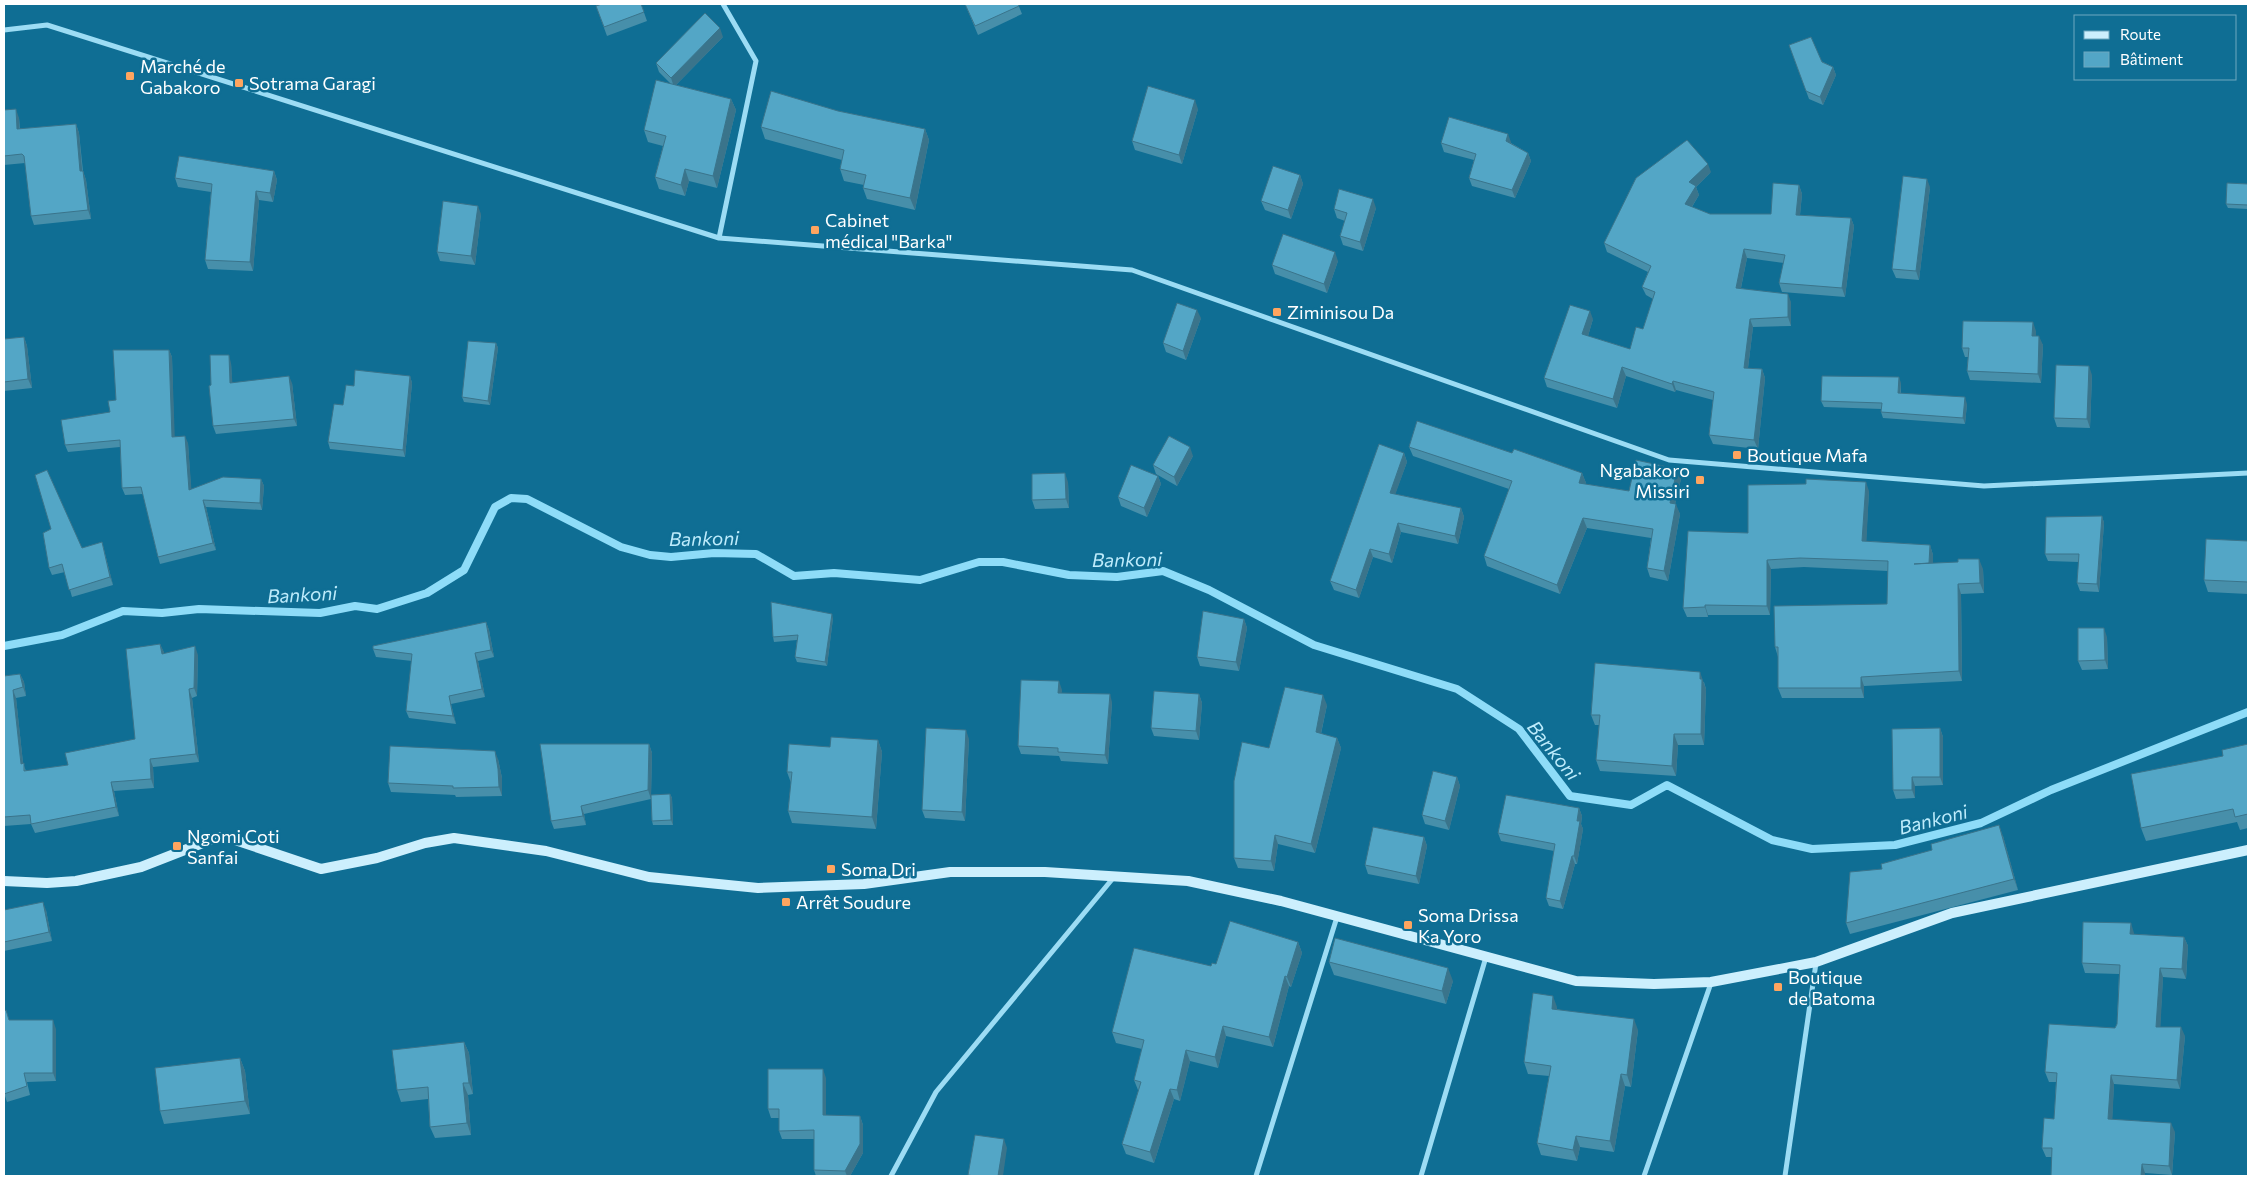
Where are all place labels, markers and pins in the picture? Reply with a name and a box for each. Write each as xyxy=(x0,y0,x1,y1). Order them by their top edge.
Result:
place label: Marché de Gabakoro xyxy=(140,55,225,98)
marker: Marché de Gabakoro xyxy=(124,70,136,82)
place label: Sotrama Garagi xyxy=(249,72,376,94)
marker: Sotrama Garagi xyxy=(233,77,245,89)
place label: Cabinet médical "Barka" xyxy=(825,209,952,252)
marker: Cabinet médical "Barka" xyxy=(809,224,821,236)
place label: Ziminisou Da xyxy=(1287,301,1394,323)
marker: Ziminisou Da xyxy=(1271,306,1283,318)
place label: Boutique Mafa xyxy=(1747,444,1868,466)
marker: Boutique Mafa xyxy=(1731,449,1743,461)
place label: Ngabakoro Missiri xyxy=(1600,459,1690,502)
marker: Ngabakoro Missiri xyxy=(1694,474,1706,486)
place label: Ngomi Coti Sanfai xyxy=(187,825,280,868)
marker: Ngomi Coti Sanfai xyxy=(171,840,183,852)
place label: Soma Dri xyxy=(841,858,916,880)
marker: Soma Dri xyxy=(825,863,837,875)
place label: Arrêt Soudure xyxy=(796,891,911,913)
marker: Arrêt Soudure xyxy=(780,896,792,908)
place label: Soma Drissa Ka Yoro xyxy=(1418,904,1519,947)
marker: Soma Drissa Ka Yoro xyxy=(1402,919,1414,931)
place label: Boutique de Batoma xyxy=(1788,966,1876,1009)
marker: Boutique de Batoma xyxy=(1772,981,1784,993)

